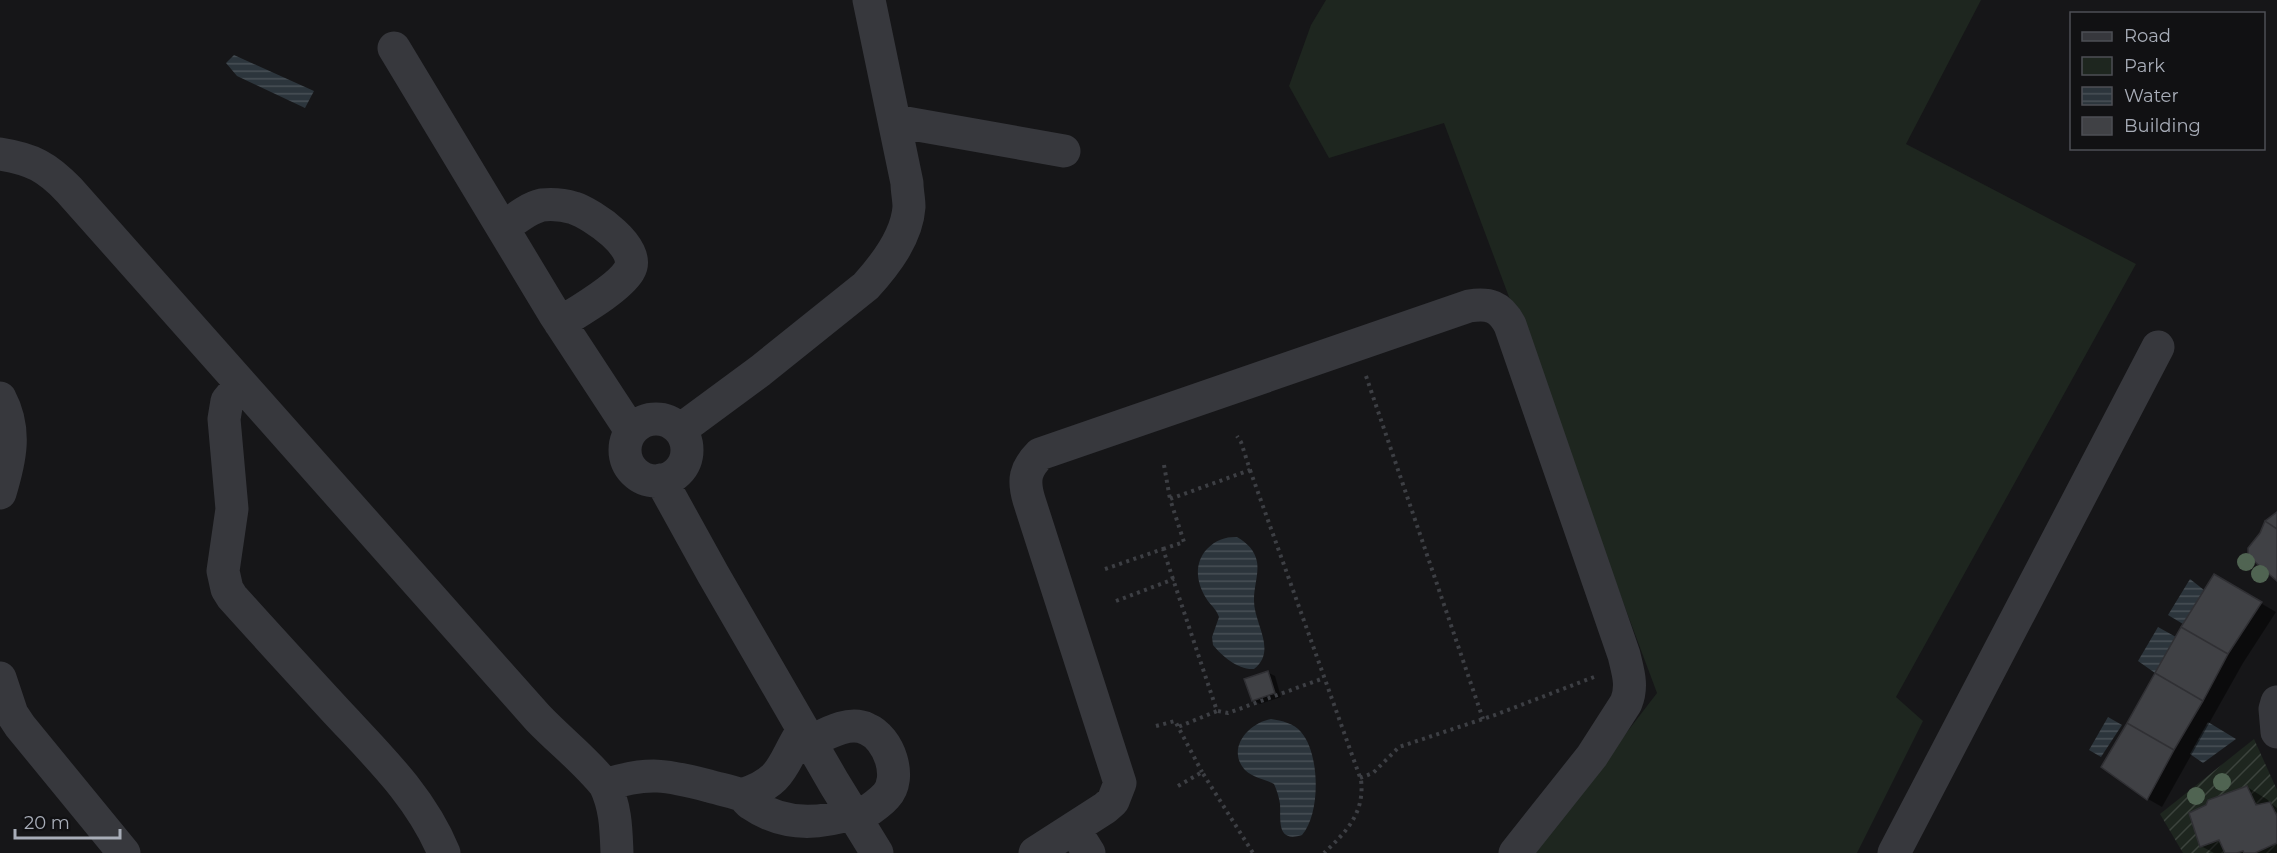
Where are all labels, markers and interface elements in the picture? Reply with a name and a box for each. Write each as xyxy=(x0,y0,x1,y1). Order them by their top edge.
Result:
legend xyxy=(2070,12,2265,150)
text: Road xyxy=(2124,25,2171,47)
text: Park xyxy=(2124,55,2165,77)
text: Water xyxy=(2124,85,2179,107)
text: Building xyxy=(2124,115,2201,137)
scale bar xyxy=(15,802,120,840)
text: 20 m xyxy=(24,812,70,834)

